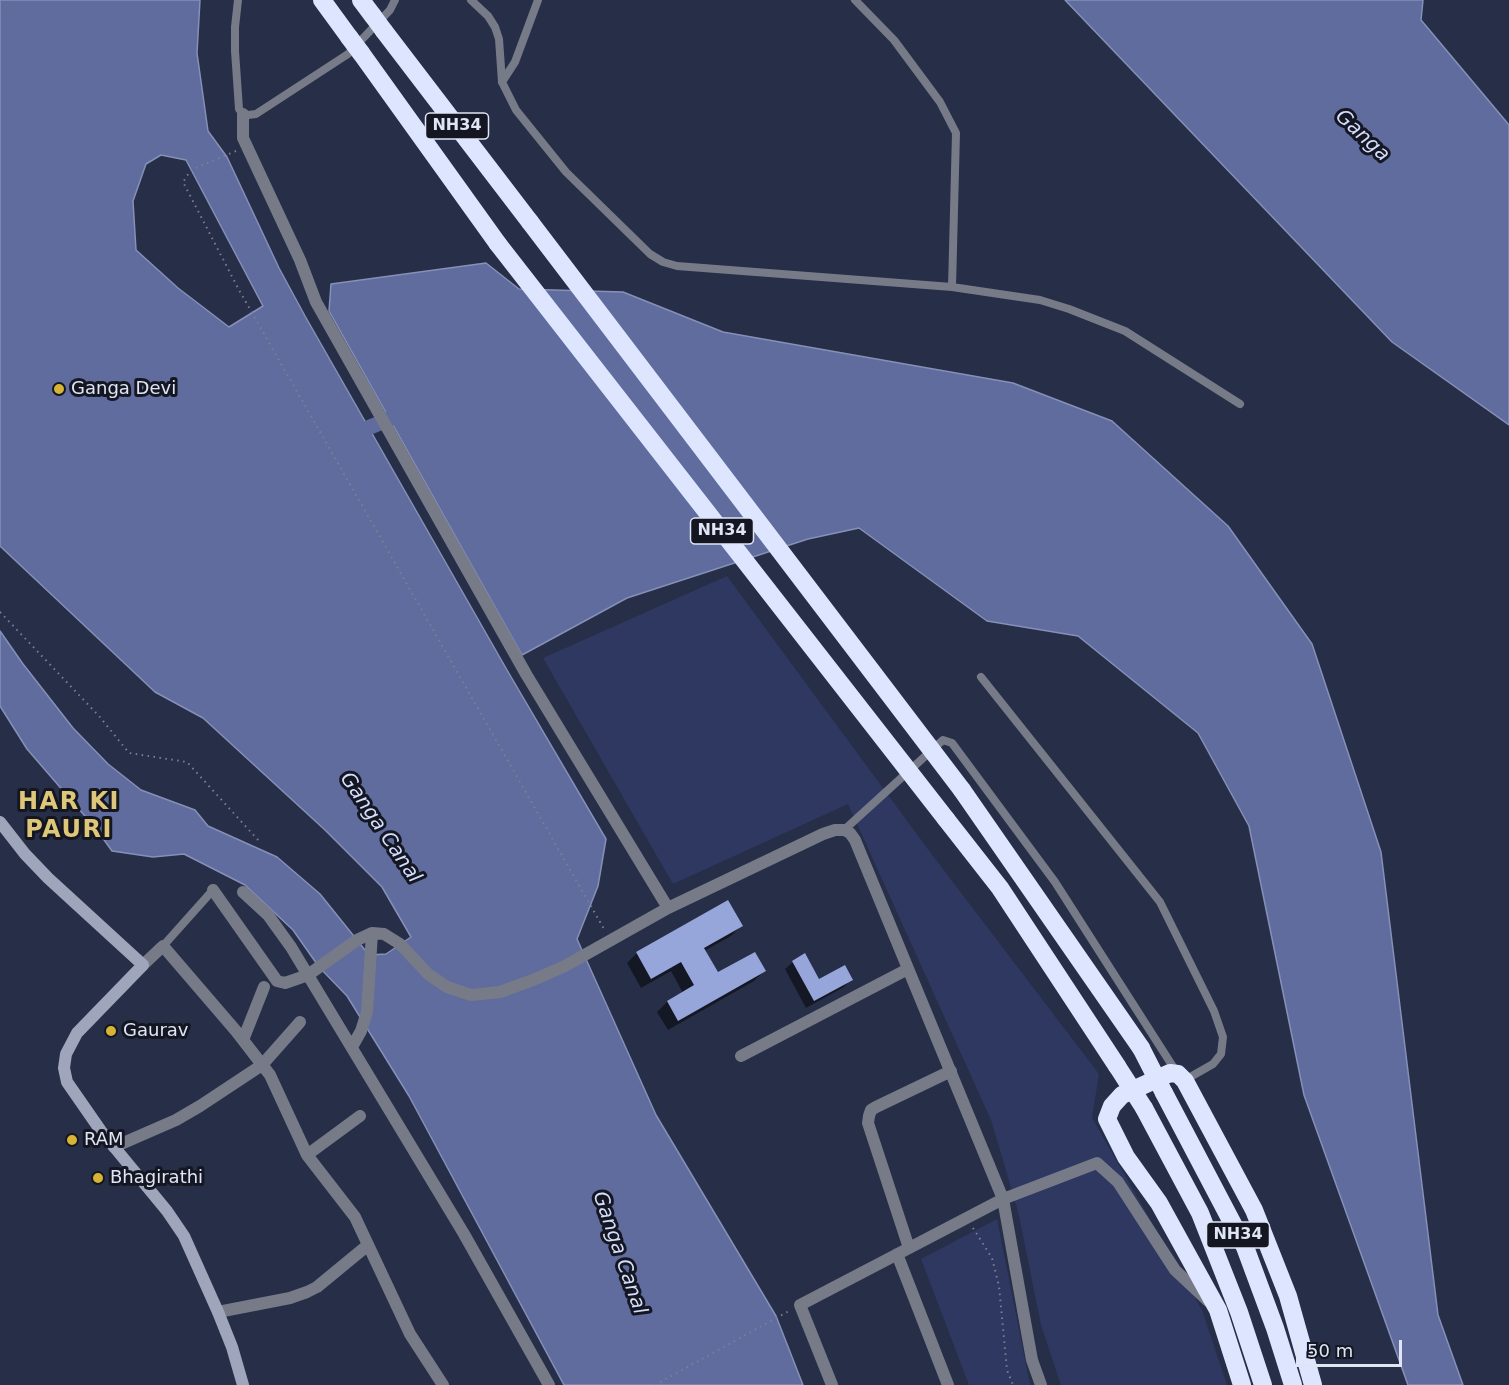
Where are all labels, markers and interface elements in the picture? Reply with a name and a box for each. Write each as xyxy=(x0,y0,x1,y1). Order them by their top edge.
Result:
water label: Ganga xyxy=(1330,105,1394,167)
road number: NH34 xyxy=(426,113,488,139)
place label: Ganga Devi xyxy=(71,378,176,400)
marker: Ganga Devi xyxy=(52,382,66,396)
road number: NH34 xyxy=(690,518,754,544)
water label: Ganga Canal xyxy=(334,768,426,888)
district label: HAR KI PAURI xyxy=(18,789,120,845)
place label: Gaurav xyxy=(123,1020,188,1042)
marker: Gaurav xyxy=(104,1024,118,1038)
place label: RAM xyxy=(84,1129,124,1151)
marker: RAM xyxy=(65,1133,79,1147)
place label: Bhagirathi xyxy=(110,1167,203,1189)
marker: Bhagirathi xyxy=(91,1171,105,1185)
water label: Ganga Canal xyxy=(587,1188,651,1318)
road number: NH34 xyxy=(1206,1222,1270,1248)
scale bar xyxy=(1299,1328,1406,1366)
text: 50 m xyxy=(1307,1340,1353,1361)

